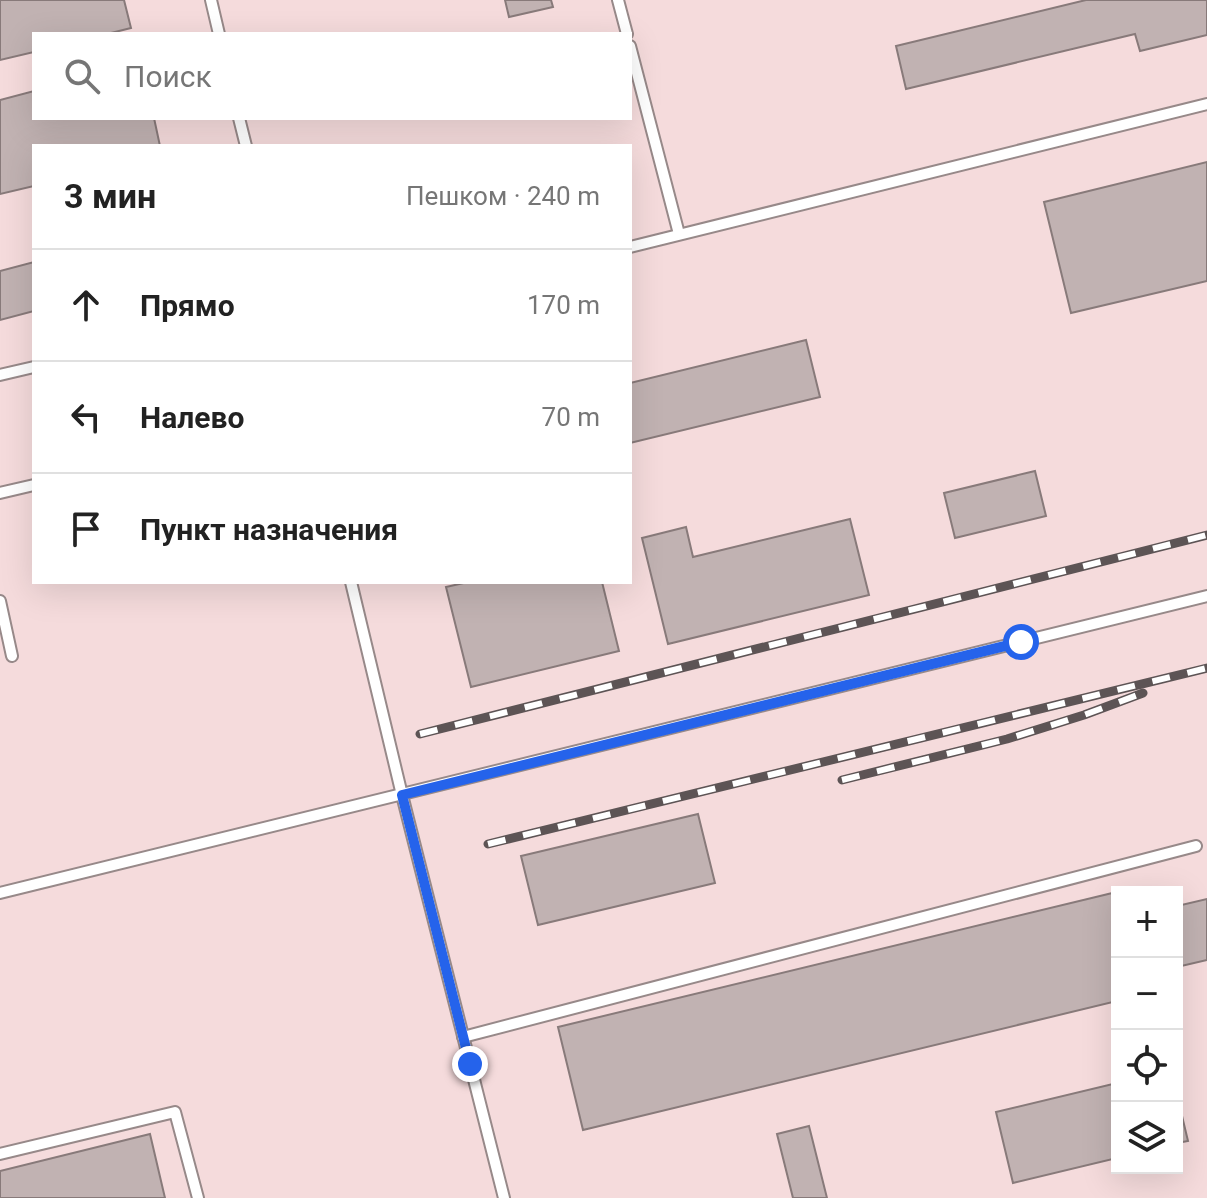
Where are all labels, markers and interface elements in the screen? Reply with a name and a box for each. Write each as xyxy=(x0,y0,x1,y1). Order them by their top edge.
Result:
search box xyxy=(32,32,632,120)
icon: search xyxy=(60,54,104,98)
text: Поиск xyxy=(124,59,212,94)
text: 3 мин xyxy=(64,176,156,216)
text: Пешком · 240 m xyxy=(406,181,600,211)
icon: ahead xyxy=(64,283,108,327)
text: Прямо xyxy=(140,288,235,323)
text: 170 m xyxy=(527,290,600,320)
icon: left xyxy=(64,395,108,439)
text: Налево xyxy=(140,400,244,435)
text: 70 m xyxy=(542,402,600,432)
icon: arrive xyxy=(64,507,108,551)
text: Пункт назначения xyxy=(140,512,398,547)
route start xyxy=(1003,624,1039,660)
map controls xyxy=(1111,886,1183,1174)
button: + xyxy=(1111,886,1183,958)
button: − xyxy=(1111,958,1183,1030)
button: locate xyxy=(1111,1030,1183,1102)
route end xyxy=(452,1046,488,1082)
button: layers xyxy=(1111,1102,1183,1174)

